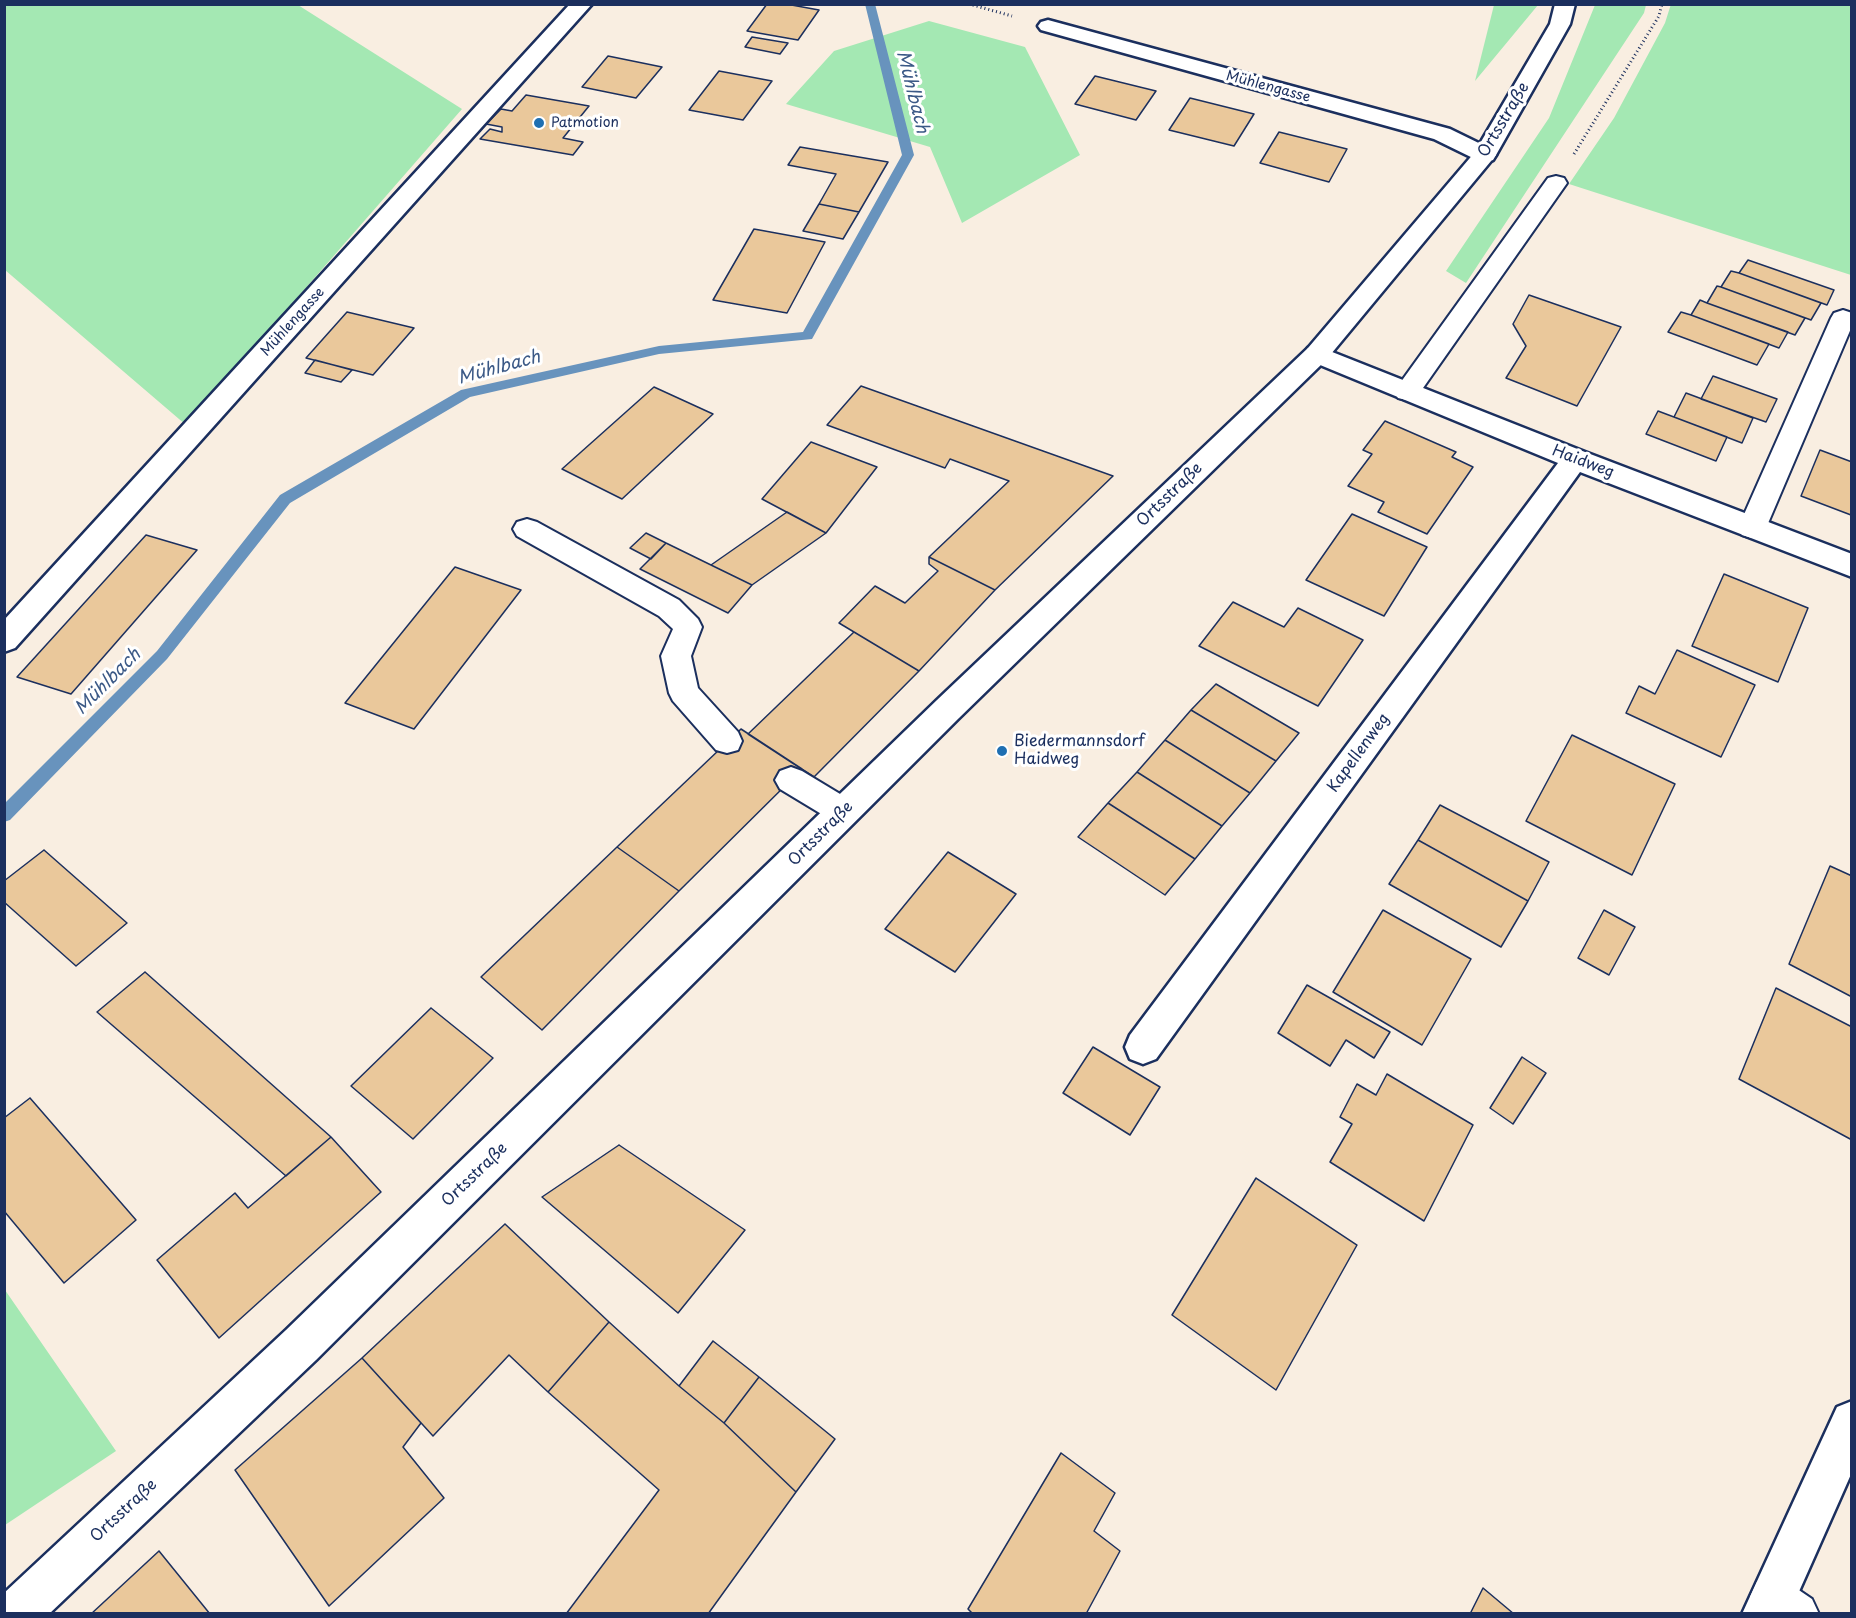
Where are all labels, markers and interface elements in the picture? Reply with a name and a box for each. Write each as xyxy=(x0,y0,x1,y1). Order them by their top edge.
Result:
water label: Mühlbach xyxy=(891,48,933,136)
street label: Mühlengasse xyxy=(1224,68,1312,106)
street label: Ortsstraße xyxy=(1474,79,1534,161)
place label: Patmotion xyxy=(551,115,619,131)
marker: Patmotion xyxy=(532,116,546,130)
street label: Mühlengasse xyxy=(258,284,328,360)
water label: Mühlbach xyxy=(455,347,543,389)
street label: Haidweg xyxy=(1549,441,1617,483)
street label: Ortsstraße xyxy=(1133,459,1207,531)
water label: Mühlbach xyxy=(71,645,145,719)
street label: Kapellenweg xyxy=(1324,710,1394,796)
place label: Biedermannsdorf Haidweg xyxy=(1014,732,1145,770)
marker: Biedermannsdorf Haidweg xyxy=(995,744,1009,758)
street label: Ortsstraße xyxy=(785,798,857,870)
street label: Ortsstraße xyxy=(438,1139,512,1211)
street label: Ortsstraße xyxy=(87,1475,161,1547)

